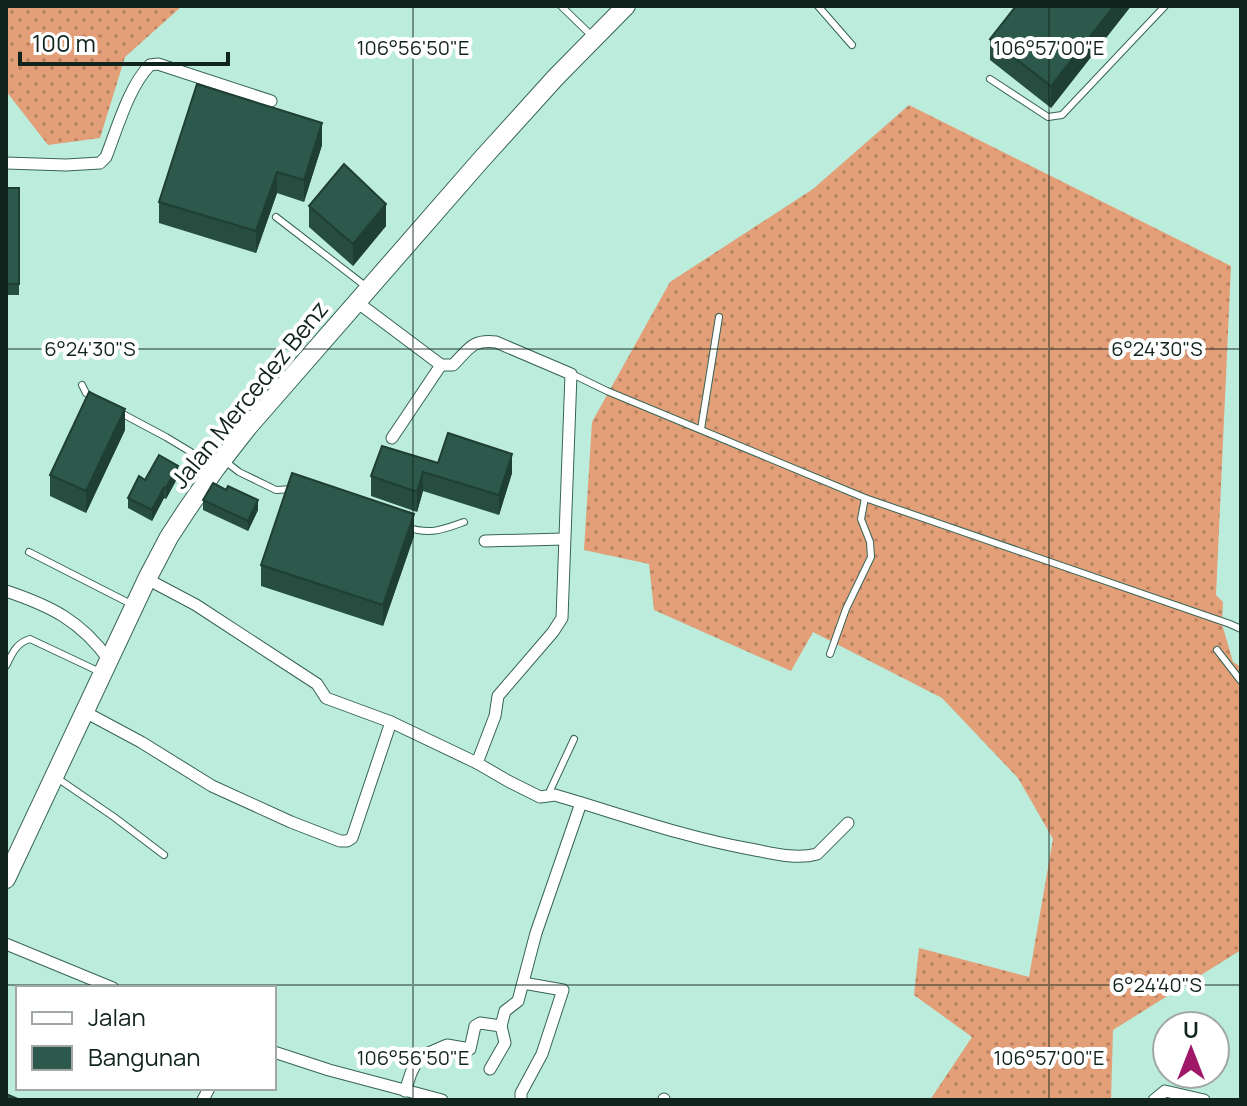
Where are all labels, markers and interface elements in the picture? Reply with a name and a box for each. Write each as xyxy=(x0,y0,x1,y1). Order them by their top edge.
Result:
scale bar xyxy=(20,16,228,66)
text: 100 m xyxy=(32,26,96,59)
text: 106°56'50"E xyxy=(357,34,469,61)
text: 106°57'00"E xyxy=(994,34,1104,61)
street label: Jalan Mercedez Benz xyxy=(163,293,335,495)
text: 6°24'30"S xyxy=(44,335,136,362)
text: 6°24'30"S xyxy=(1111,335,1203,362)
text: 6°24'40"S xyxy=(1112,971,1202,998)
legend xyxy=(16,986,276,1090)
text: Jalan xyxy=(88,1000,146,1033)
north arrow xyxy=(1151,1010,1231,1090)
text: U xyxy=(1183,1015,1199,1045)
text: Bangunan xyxy=(88,1040,201,1073)
text: 106°56'50"E xyxy=(357,1044,469,1071)
text: 106°57'00"E xyxy=(994,1044,1104,1071)

